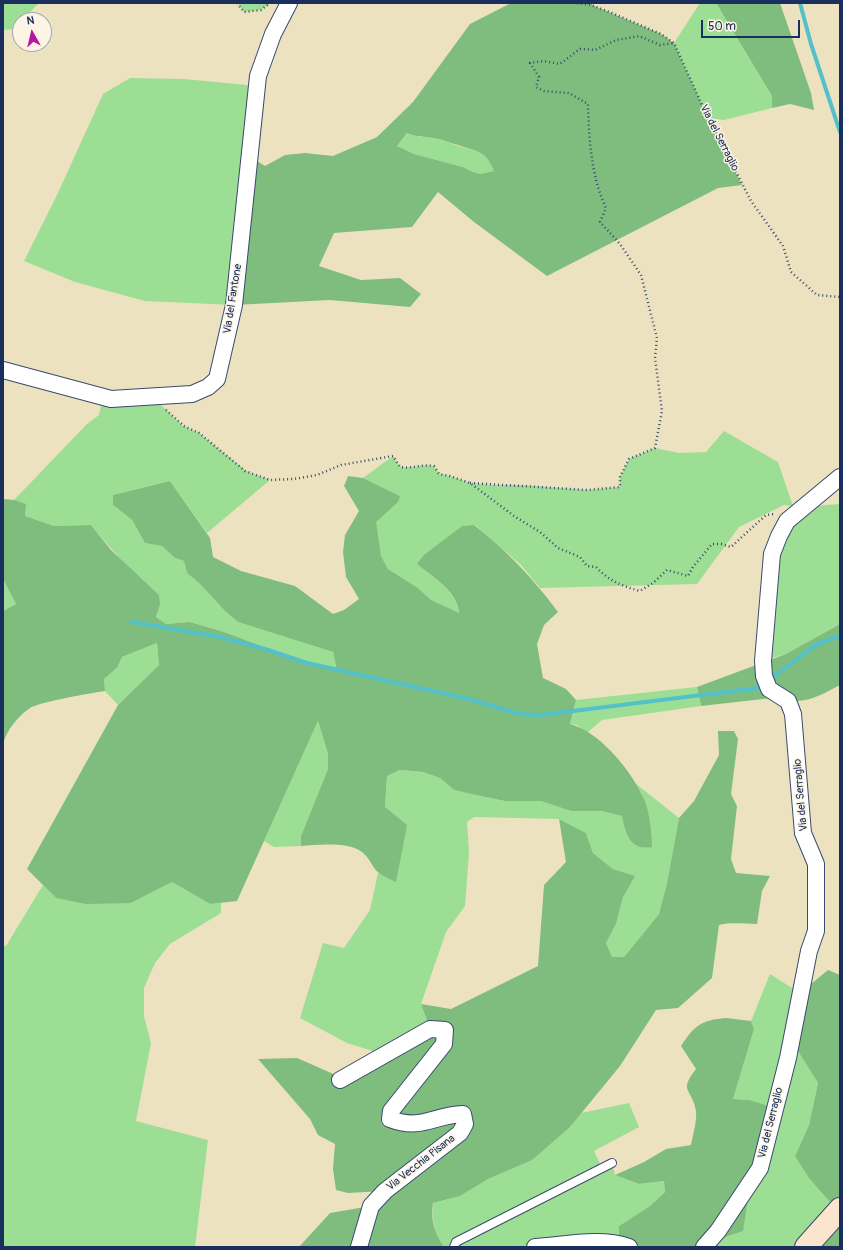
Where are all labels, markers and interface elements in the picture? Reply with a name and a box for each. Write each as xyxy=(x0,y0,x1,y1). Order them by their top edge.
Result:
north arrow xyxy=(12,12,52,52)
scale bar xyxy=(703,12,802,38)
text: N xyxy=(26,14,35,28)
text: 50 m xyxy=(708,19,736,34)
street label: Via del Serraglio xyxy=(697,103,741,173)
street label: Via del Fantone xyxy=(221,263,245,335)
street label: Via del Serraglio xyxy=(791,758,811,832)
street label: Via del Serraglio xyxy=(756,1086,786,1160)
street label: Via Vecchia Pisana xyxy=(384,1132,458,1194)

